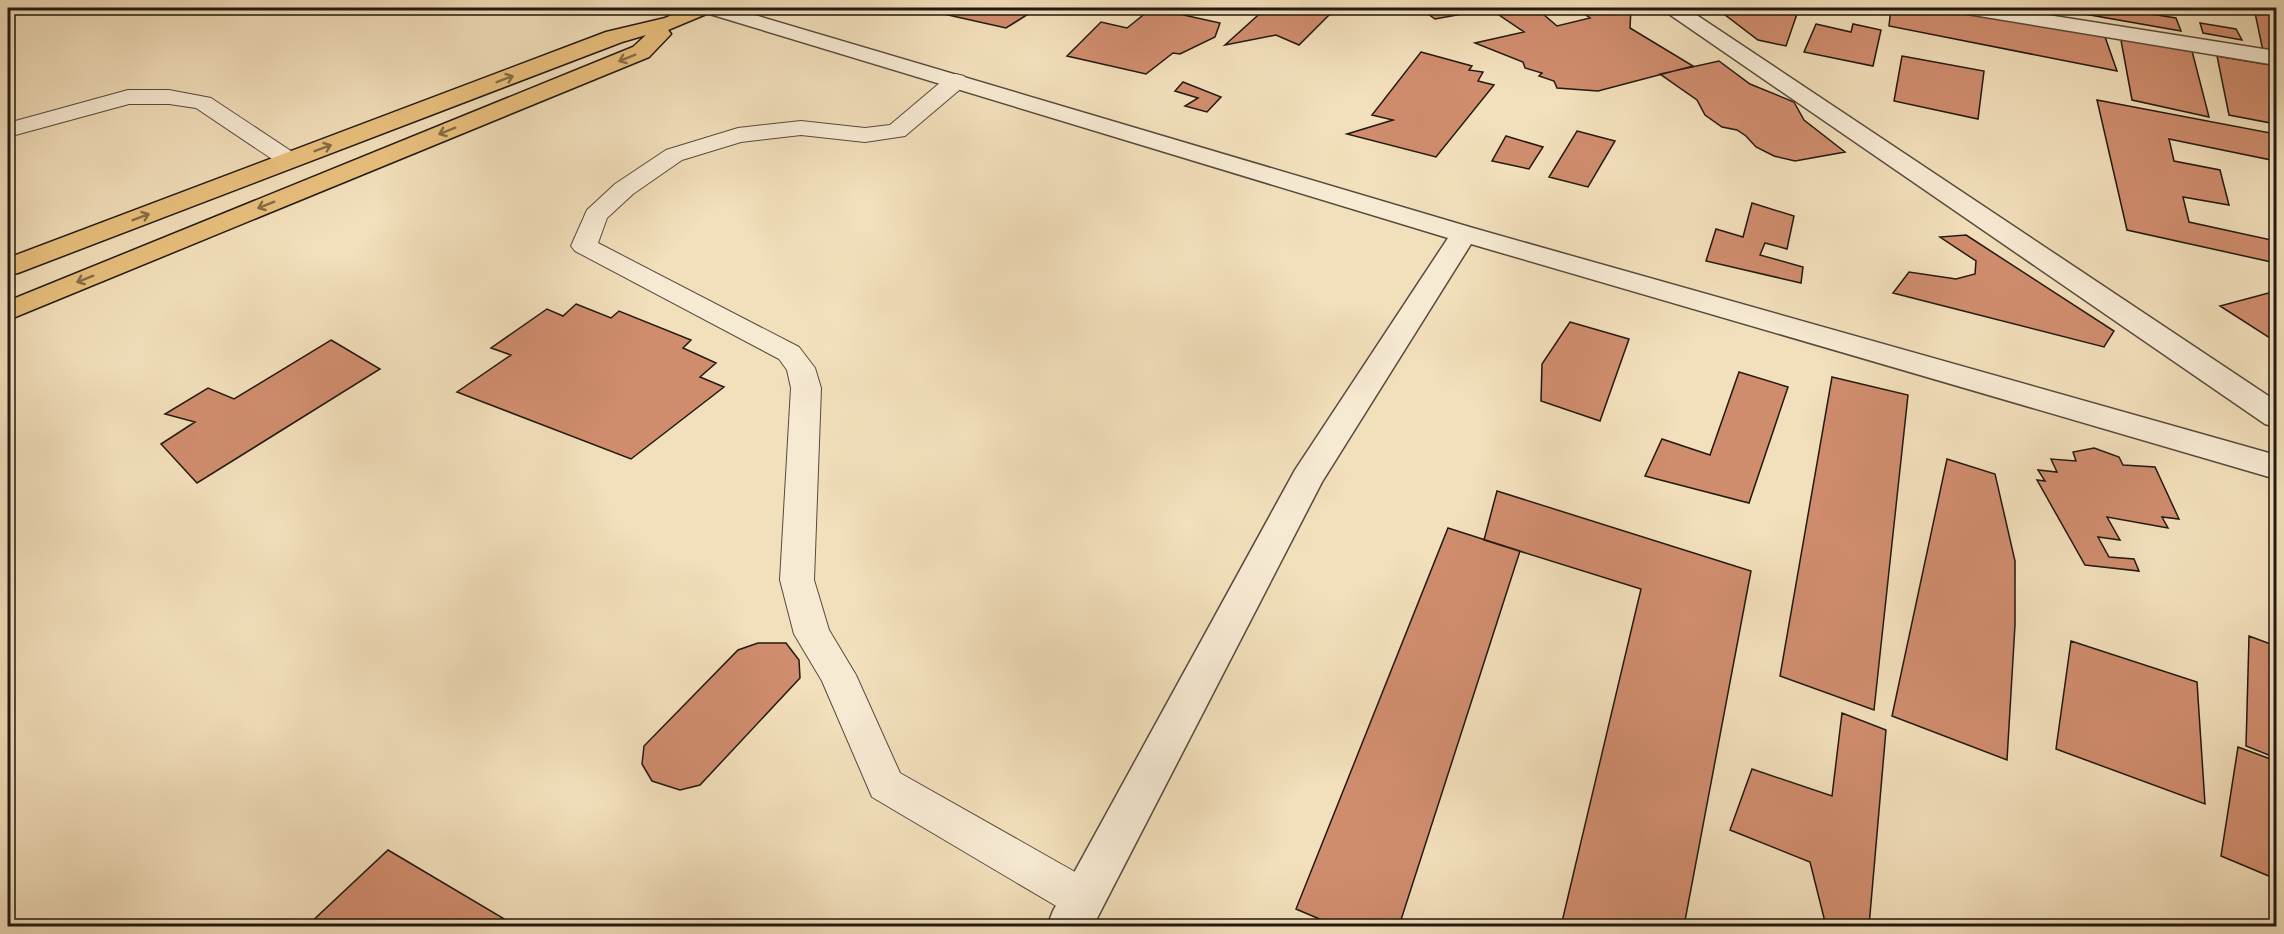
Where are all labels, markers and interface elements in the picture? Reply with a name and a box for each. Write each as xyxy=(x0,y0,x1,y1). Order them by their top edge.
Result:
one-way arrow xyxy=(618,53,637,64)
one-way arrow xyxy=(496,72,514,83)
one-way arrow xyxy=(438,127,456,138)
one-way arrow xyxy=(313,141,332,152)
one-way arrow xyxy=(257,200,276,211)
one-way arrow xyxy=(131,211,150,222)
one-way arrow xyxy=(77,274,95,285)

